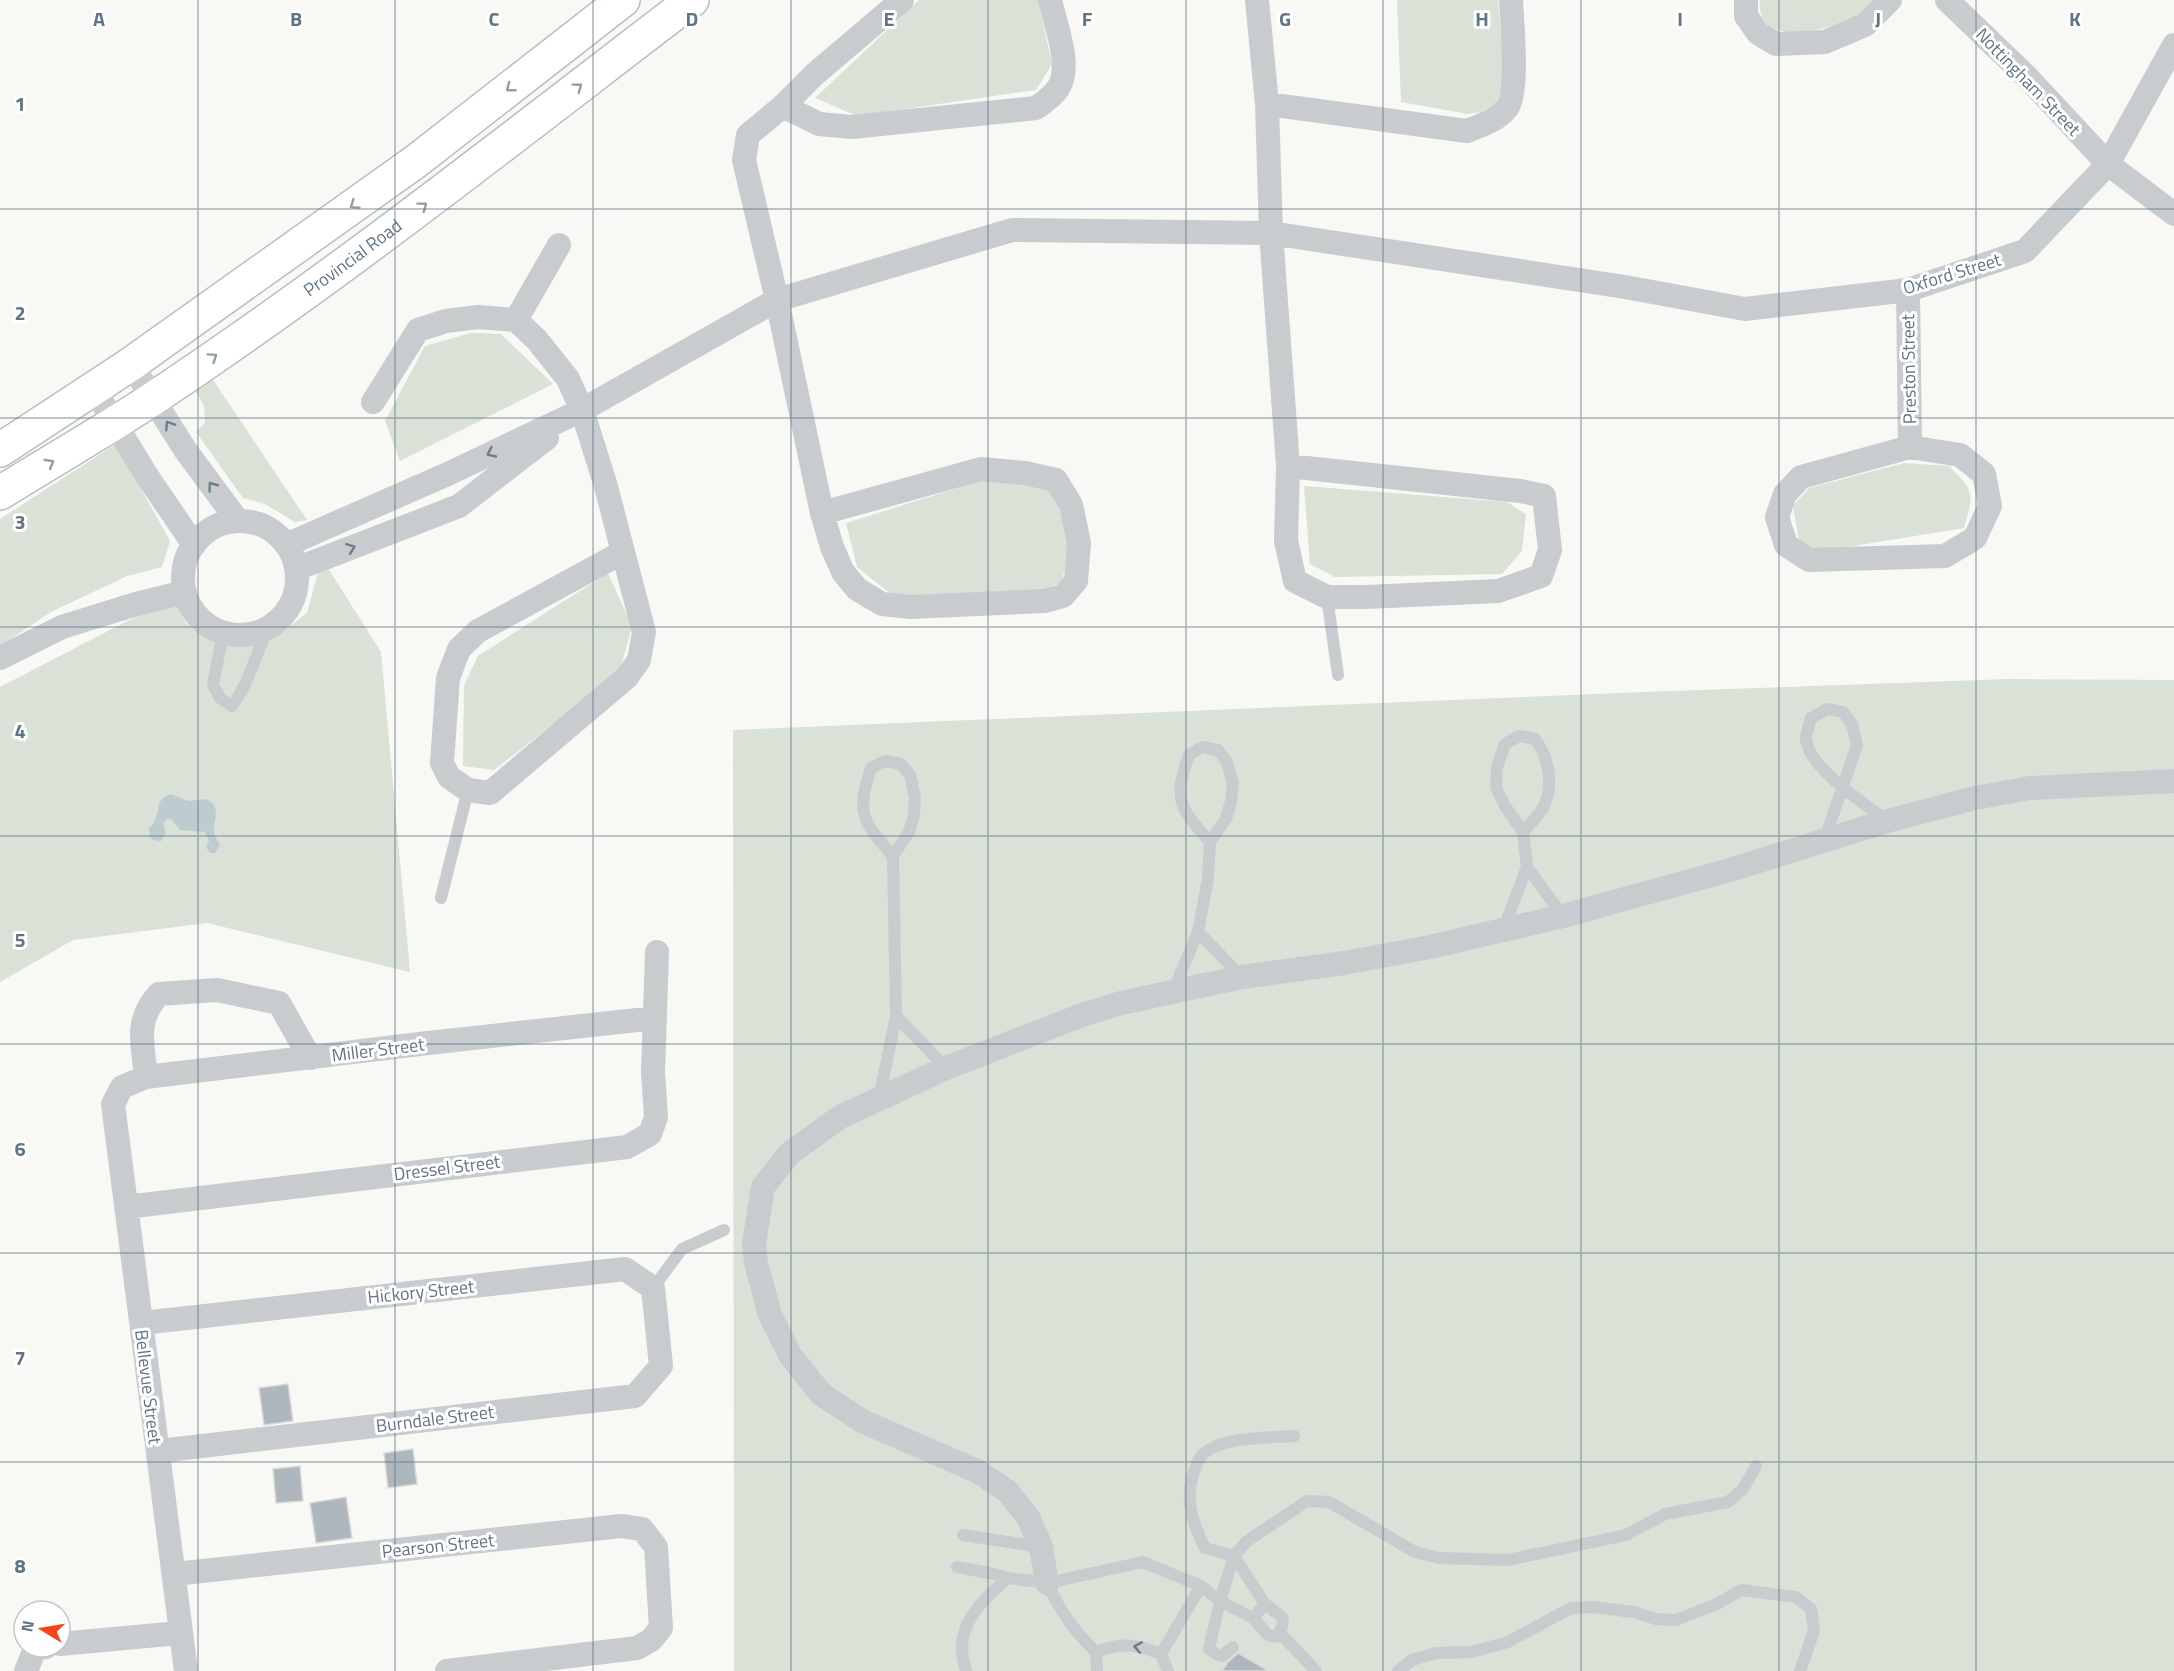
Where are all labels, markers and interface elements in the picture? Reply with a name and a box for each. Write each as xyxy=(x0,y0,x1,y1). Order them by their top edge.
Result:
text: A xyxy=(93,3,105,34)
text: B xyxy=(290,3,302,34)
text: C xyxy=(489,3,500,34)
text: D xyxy=(686,3,698,34)
text: E xyxy=(883,3,895,34)
text: F xyxy=(1082,3,1093,34)
text: G xyxy=(1279,3,1291,34)
text: H xyxy=(1475,3,1489,34)
text: I xyxy=(1677,3,1683,34)
text: J xyxy=(1875,3,1881,34)
text: K xyxy=(2069,3,2081,34)
street label: Nottingham Street xyxy=(1970,22,2088,142)
one-way arrow xyxy=(506,80,517,91)
one-way arrow xyxy=(571,84,582,95)
text: 1 xyxy=(14,88,26,119)
one-way arrow xyxy=(350,198,361,209)
one-way arrow xyxy=(416,202,427,213)
street label: Provincial Road xyxy=(298,212,407,303)
street label: Oxford Street xyxy=(1900,246,2005,301)
text: 2 xyxy=(14,297,26,328)
street label: Preston Street xyxy=(1894,313,1923,424)
one-way arrow xyxy=(207,353,218,364)
one-way arrow xyxy=(165,421,177,431)
one-way arrow xyxy=(487,446,498,458)
one-way arrow xyxy=(44,458,54,470)
one-way arrow xyxy=(209,482,220,493)
text: 3 xyxy=(14,506,26,537)
one-way arrow xyxy=(345,543,356,555)
text: 4 xyxy=(14,715,26,746)
text: 5 xyxy=(14,924,26,955)
street label: Miller Street xyxy=(330,1030,426,1069)
text: 6 xyxy=(14,1133,26,1164)
street label: Dressel Street xyxy=(392,1147,502,1187)
street label: Hickory Street xyxy=(366,1272,476,1311)
street label: Bellevue Street xyxy=(128,1328,169,1446)
text: 7 xyxy=(14,1342,26,1373)
street label: Burndale Street xyxy=(374,1398,496,1439)
street label: Pearson Street xyxy=(380,1526,496,1565)
text: 8 xyxy=(14,1550,26,1581)
north arrow xyxy=(12,1599,72,1659)
text: N xyxy=(14,1618,40,1634)
one-way arrow xyxy=(1133,1641,1143,1654)

